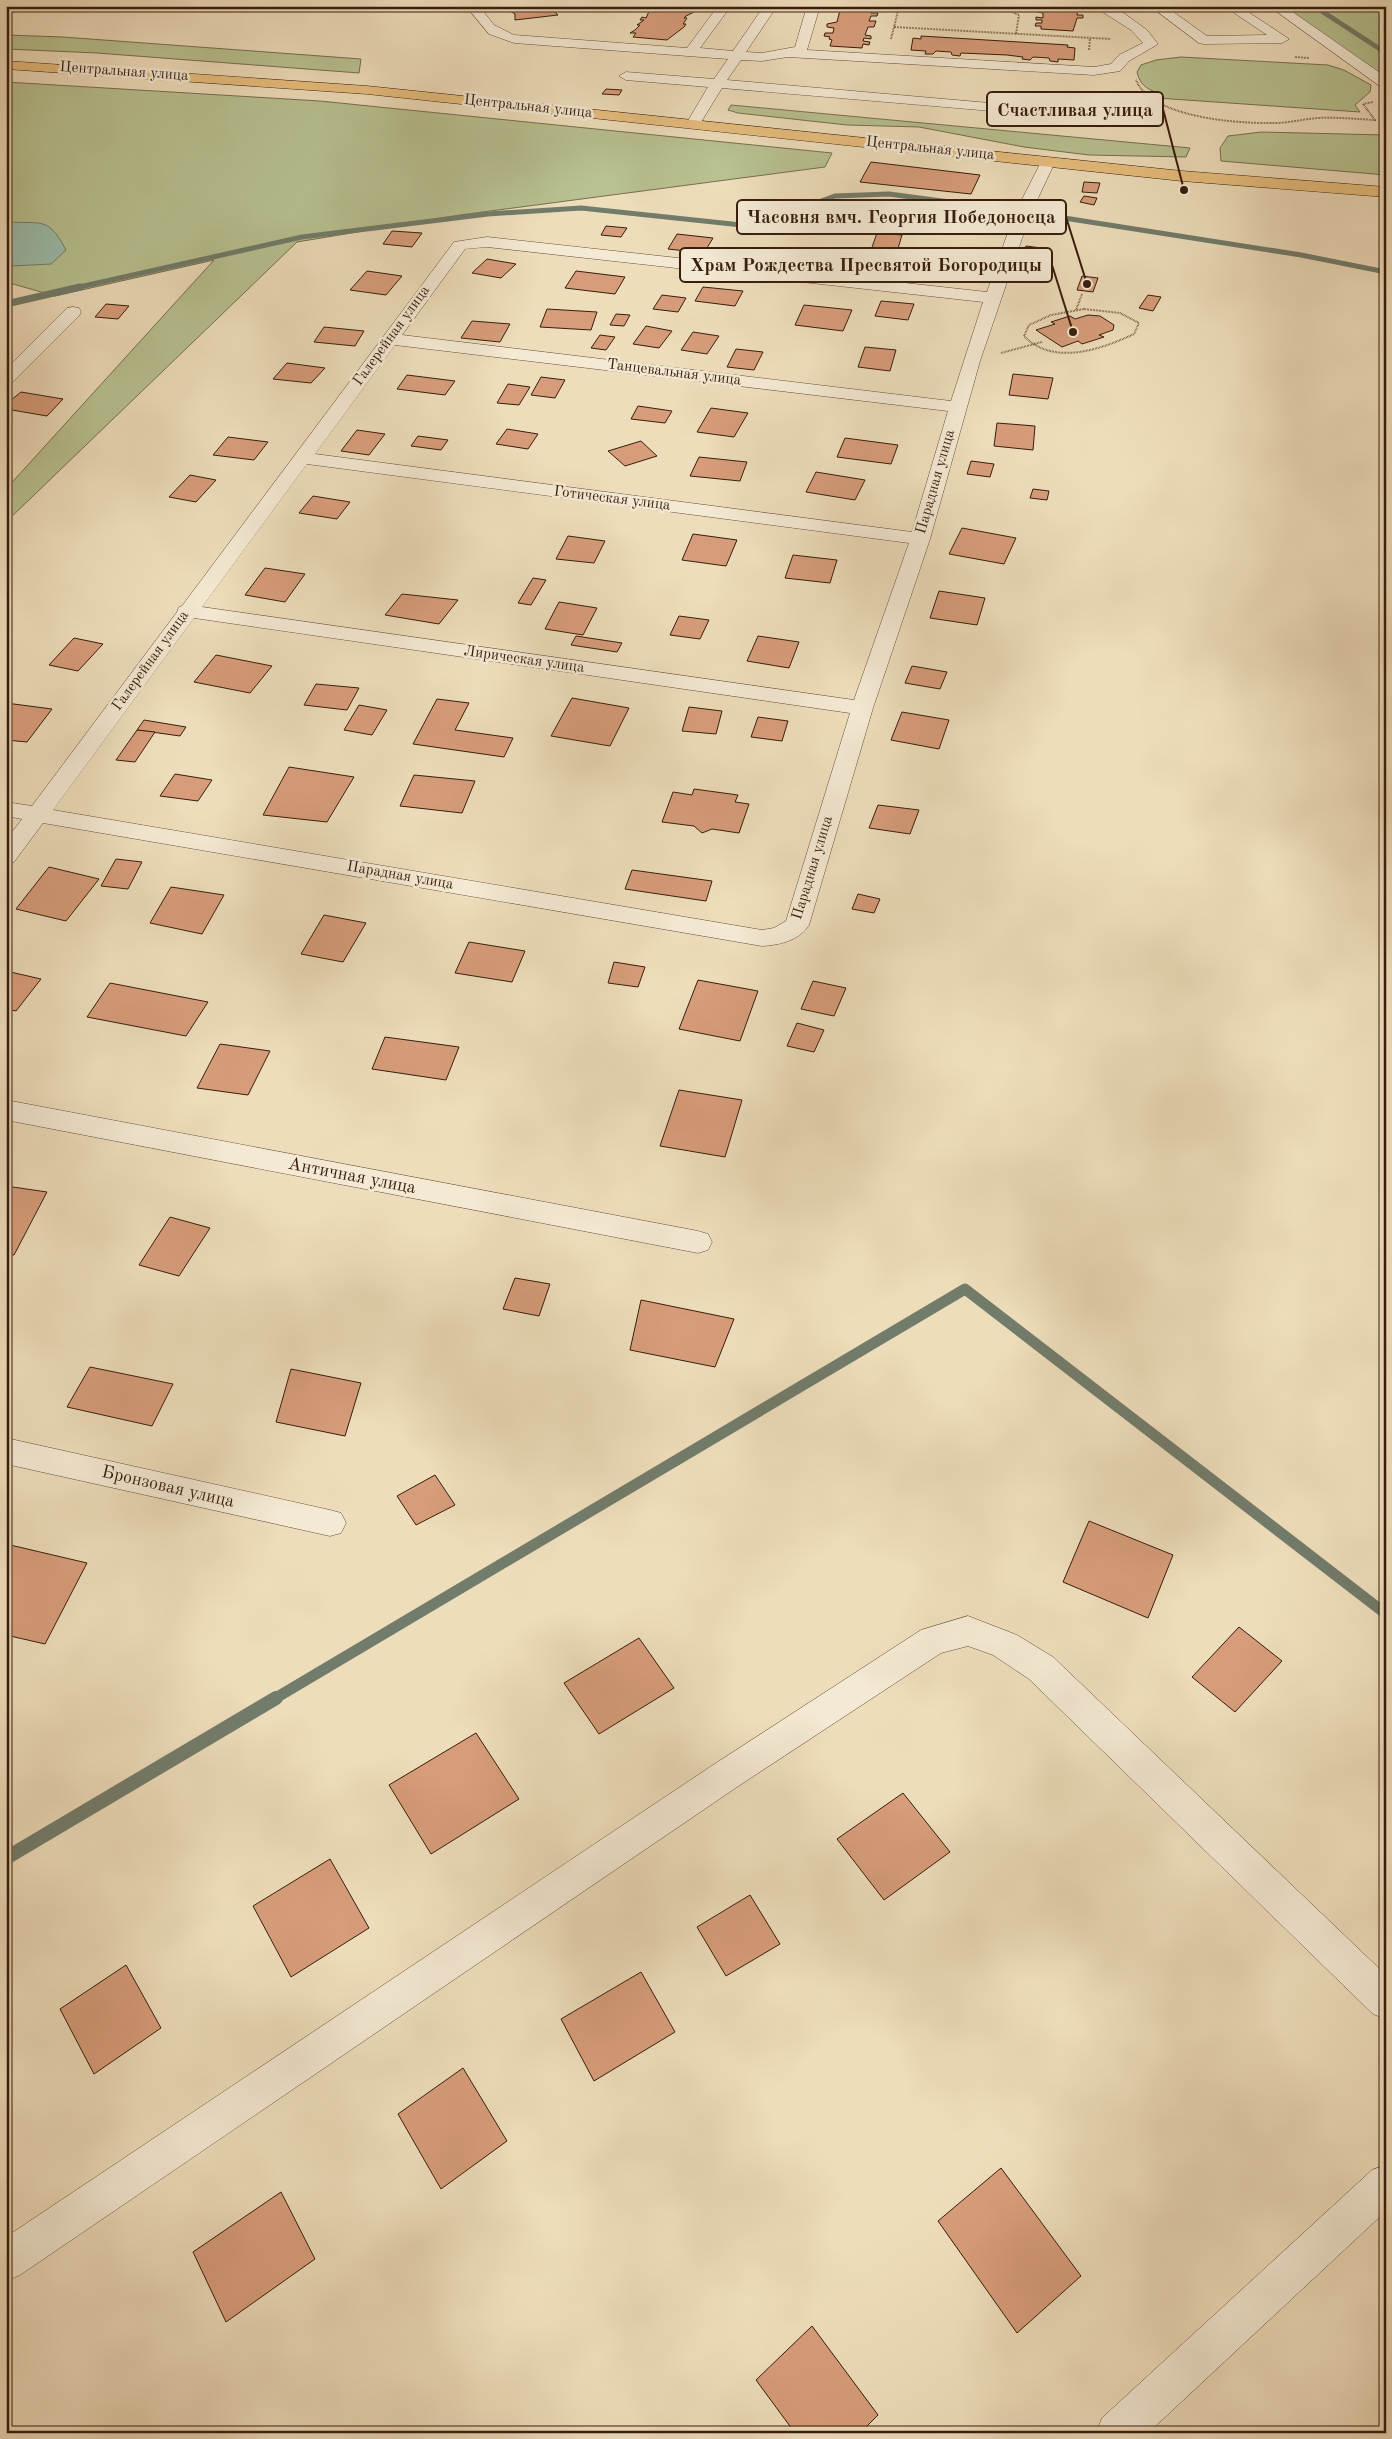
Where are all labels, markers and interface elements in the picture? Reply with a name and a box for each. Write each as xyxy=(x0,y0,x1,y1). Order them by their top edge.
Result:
street label: Центральная улица xyxy=(59,60,190,84)
callout: Счастливая улица xyxy=(987,92,1163,126)
street label: Центральная улица xyxy=(463,93,594,121)
text: Счастливая улица xyxy=(997,102,1153,121)
street label: Центральная улица xyxy=(865,135,996,163)
callout: Часовня вмч. Георгия Победоносца xyxy=(737,200,1066,234)
text: Часовня вмч. Георгия Победоносца xyxy=(746,209,1056,228)
callout: Храм Рождества Пресвятой Богородицы xyxy=(680,248,1052,282)
text: Храм Рождества Пресвятой Богородицы xyxy=(690,257,1042,276)
street label: Галерейная улица xyxy=(351,283,434,389)
street label: Танцевальная улица xyxy=(606,357,743,389)
street label: Парадная улица xyxy=(914,428,958,536)
street label: Готическая улица xyxy=(553,484,672,514)
street label: Галерейная улица xyxy=(110,608,193,714)
street label: Лирическая улица xyxy=(463,644,586,676)
street label: Парадная улица xyxy=(790,814,836,922)
street label: Парадная улица xyxy=(346,859,455,893)
street label: Античная улица xyxy=(286,1155,418,1197)
street label: Бронзовая улица xyxy=(100,1463,236,1511)

